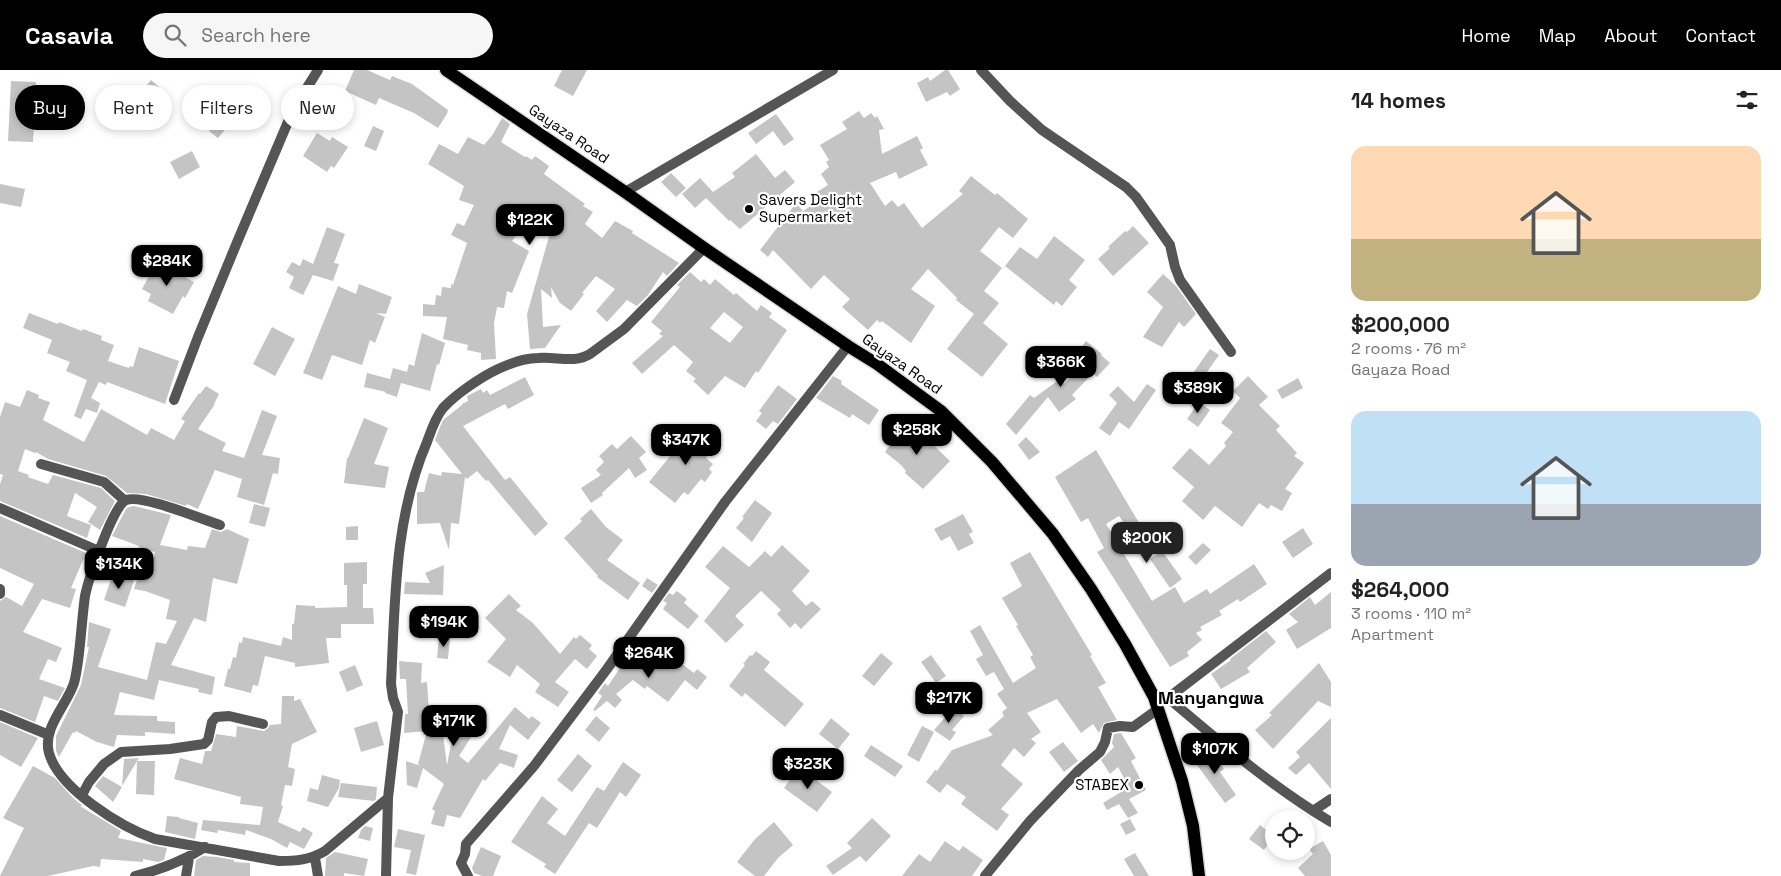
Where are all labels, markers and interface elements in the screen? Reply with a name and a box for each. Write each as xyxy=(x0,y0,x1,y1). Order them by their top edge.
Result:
search box xyxy=(143,13,493,58)
text: Casavia xyxy=(25,20,113,51)
icon: search xyxy=(161,21,189,49)
text: Search here xyxy=(201,23,311,48)
text: Home xyxy=(1462,24,1511,47)
text: Map xyxy=(1539,24,1576,47)
text: About xyxy=(1604,24,1658,47)
text: Contact xyxy=(1686,24,1756,47)
chip: Buy xyxy=(15,85,85,130)
chip: Rent xyxy=(95,85,172,130)
chip: Filters xyxy=(182,85,271,130)
chip: New xyxy=(281,85,354,130)
icon: filters xyxy=(1733,86,1761,114)
text: 14 homes xyxy=(1351,87,1446,114)
street label: Gayaza Road xyxy=(525,100,613,168)
icon: home xyxy=(1511,178,1601,268)
place label: Savers Delight Supermarket xyxy=(759,190,862,226)
marker: Savers Delight Supermarket xyxy=(743,203,755,215)
pin: $122K xyxy=(495,204,565,246)
text: $122K xyxy=(507,209,553,230)
pin: $284K xyxy=(132,244,202,287)
text: $284K xyxy=(143,250,192,271)
text: $200,000 xyxy=(1351,311,1450,338)
street label: Gayaza Road xyxy=(859,329,946,398)
text: 2 rooms · 76 m² xyxy=(1351,338,1466,359)
pin: $366K xyxy=(1026,346,1096,388)
text: $366K xyxy=(1036,351,1086,372)
text: Gayaza Road xyxy=(1351,359,1450,380)
pin: $389K xyxy=(1163,372,1233,414)
text: $389K xyxy=(1174,377,1222,398)
pin: $258K xyxy=(882,414,952,456)
text: $258K xyxy=(893,419,941,440)
pin: $347K xyxy=(651,424,721,466)
text: $347K xyxy=(662,429,710,450)
icon: home xyxy=(1511,443,1601,533)
pin: $200K xyxy=(1112,522,1182,564)
text: $200K xyxy=(1122,527,1172,548)
pin: $134K xyxy=(84,548,154,590)
text: $134K xyxy=(96,553,142,574)
text: $264,000 xyxy=(1351,576,1449,603)
text: 3 rooms · 110 m² xyxy=(1351,603,1471,624)
pin: $194K xyxy=(409,606,479,648)
text: $194K xyxy=(420,611,468,632)
text: Apartment xyxy=(1351,624,1434,645)
pin: $264K xyxy=(614,636,684,679)
text: $264K xyxy=(624,642,674,663)
pin: $217K xyxy=(914,682,984,724)
district label: Manyangwa xyxy=(1158,686,1264,709)
text: $217K xyxy=(926,687,972,708)
pin: $171K xyxy=(419,704,489,747)
text: $171K xyxy=(433,710,475,731)
pin: $107K xyxy=(1180,732,1250,775)
text: $107K xyxy=(1192,738,1238,759)
pin: $323K xyxy=(773,748,843,790)
text: $323K xyxy=(784,753,832,774)
place label: STABEX xyxy=(1075,775,1129,794)
marker: STABEX xyxy=(1133,779,1145,791)
map controls xyxy=(1265,810,1315,860)
button: locate xyxy=(1265,810,1315,860)

